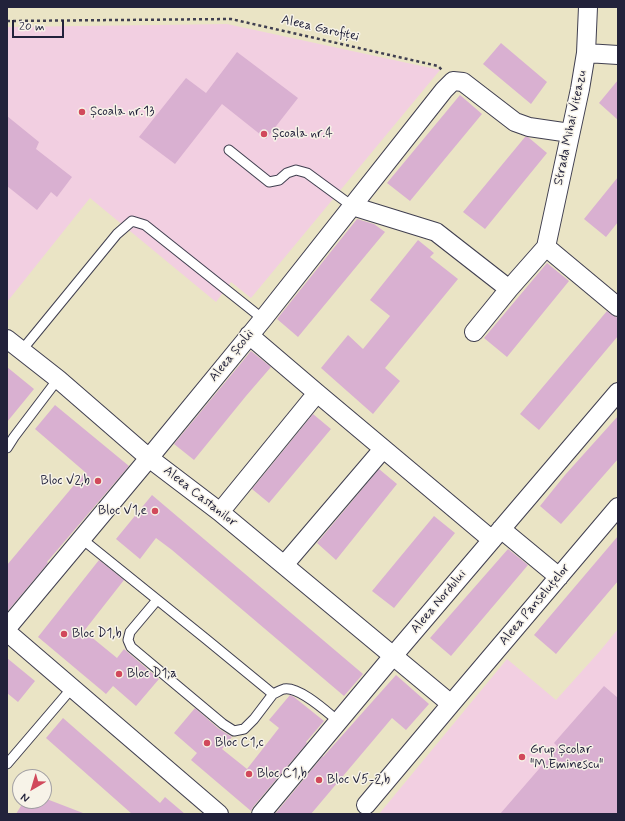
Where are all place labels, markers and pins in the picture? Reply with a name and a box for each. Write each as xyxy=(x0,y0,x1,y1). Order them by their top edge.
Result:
place label: Școala nr.13 xyxy=(90,104,154,120)
marker: Școala nr.13 xyxy=(77,107,87,117)
place label: Școala nr.4 xyxy=(272,126,333,142)
marker: Școala nr.4 xyxy=(259,129,269,139)
place label: Bloc V2,b xyxy=(40,473,90,489)
marker: Bloc V2,b xyxy=(93,476,103,486)
place label: Bloc V1,e xyxy=(98,503,147,519)
marker: Bloc V1,e xyxy=(150,506,160,516)
place label: Bloc D1,b xyxy=(72,626,122,642)
marker: Bloc D1,b xyxy=(59,629,69,639)
place label: Bloc D1,a xyxy=(127,666,177,682)
marker: Bloc D1,a xyxy=(114,669,124,679)
place label: Bloc C1,c xyxy=(215,735,264,751)
marker: Bloc C1,c xyxy=(202,738,212,748)
place label: Grup Școlar "M.Eminescu" xyxy=(530,742,603,773)
marker: Grup Școlar "M.Eminescu" xyxy=(517,752,527,762)
place label: Bloc C1,b xyxy=(257,766,307,782)
marker: Bloc C1,b xyxy=(244,769,254,779)
place label: Bloc V5-2,b xyxy=(327,772,390,788)
marker: Bloc V5-2,b xyxy=(314,775,324,785)

